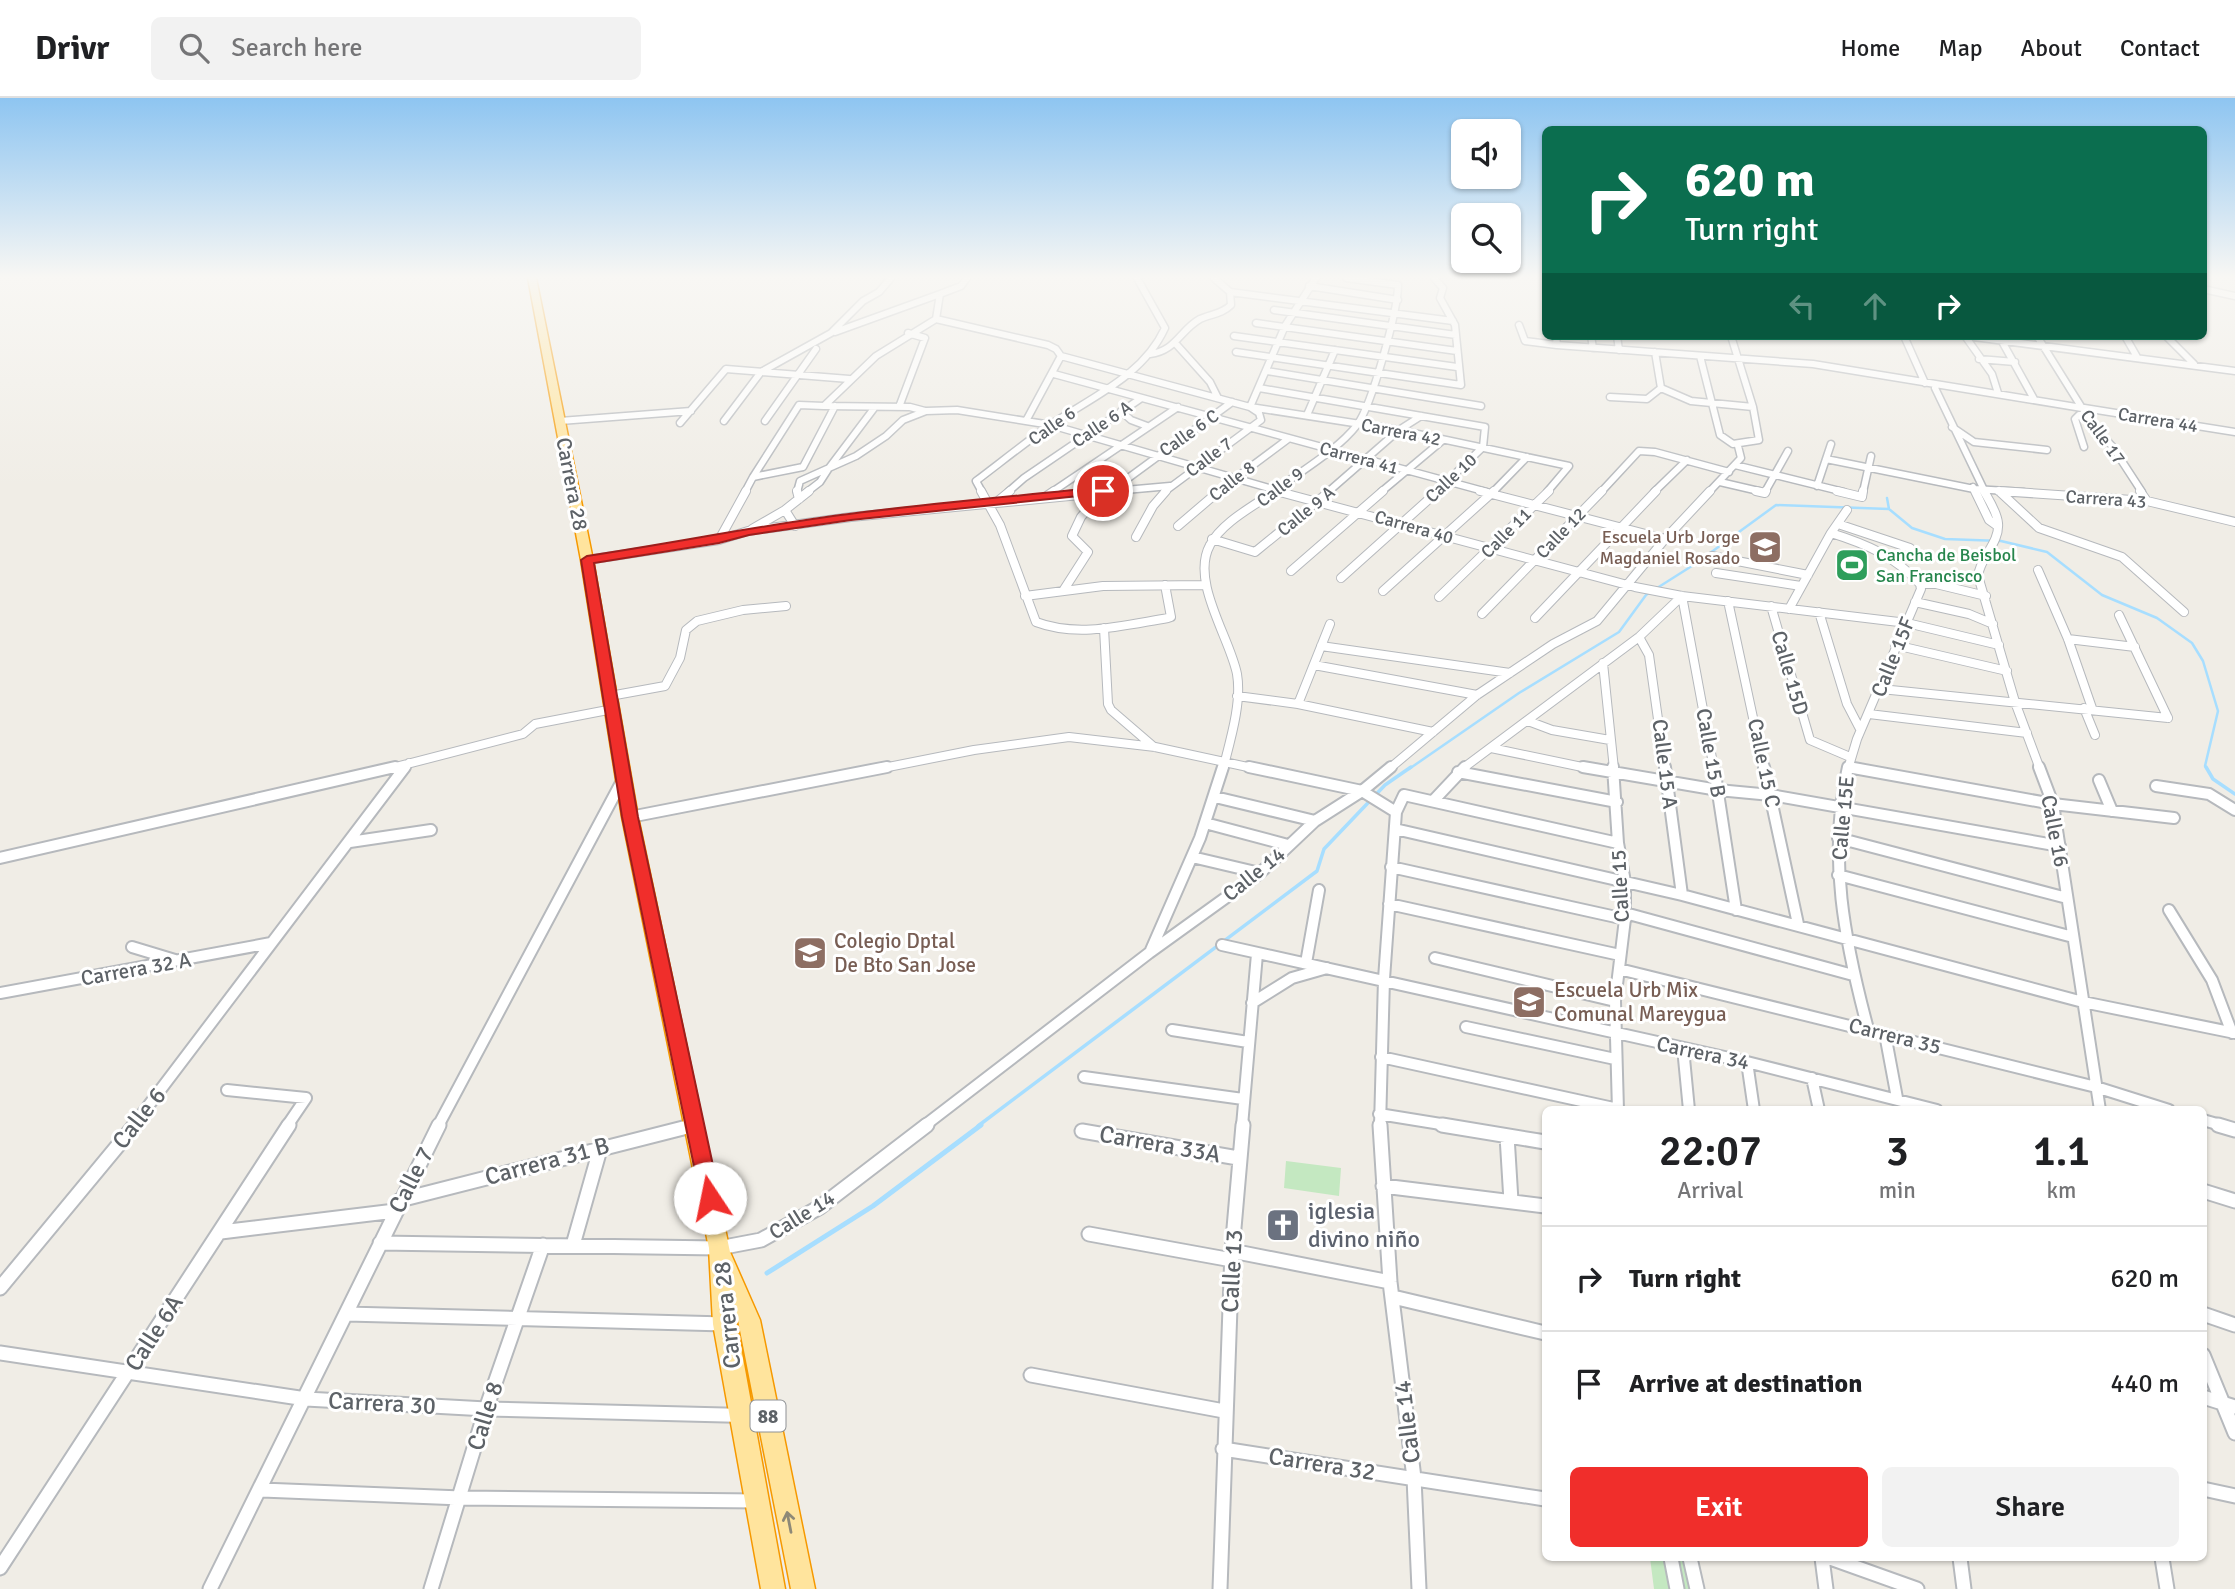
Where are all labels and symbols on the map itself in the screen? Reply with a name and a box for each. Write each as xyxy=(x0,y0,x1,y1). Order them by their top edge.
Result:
street label: Calle 6 A xyxy=(1068,396,1136,452)
street label: Calle 6 xyxy=(1024,402,1080,450)
street label: Carrera 44 xyxy=(2116,403,2200,437)
street label: Calle 6 C xyxy=(1155,405,1223,461)
street label: Calle 17 xyxy=(2076,405,2130,469)
street label: Carrera 42 xyxy=(1359,413,1443,451)
street label: Calle 7 xyxy=(1181,432,1237,482)
street label: Carrera 28 xyxy=(550,435,594,533)
street label: Carrera 41 xyxy=(1317,437,1401,479)
street label: Calle 10 xyxy=(1421,449,1481,507)
street label: Calle 8 xyxy=(1204,456,1260,506)
pin xyxy=(1073,461,1133,521)
street label: Calle 9 xyxy=(1252,462,1308,512)
street label: Calle 9 A xyxy=(1273,481,1339,541)
street label: Carrera 43 xyxy=(2065,485,2147,513)
street label: Calle 11 xyxy=(1476,503,1536,563)
street label: Calle 12 xyxy=(1531,503,1591,563)
street label: Carrera 40 xyxy=(1372,505,1456,549)
place label: Escuela Urb Jorge Magdaniel Rosado xyxy=(1600,526,1740,569)
school or university icon: Escuela Urb Jorge Magdaniel Rosado xyxy=(1746,528,1784,566)
place label: Cancha de Beisbol San Francisco xyxy=(1876,544,2016,587)
sports icon: Cancha de Beisbol San Francisco xyxy=(1833,546,1871,584)
street label: Calle 15F xyxy=(1865,613,1921,701)
street label: Calle 15D xyxy=(1766,628,1814,718)
street label: Calle 15 B xyxy=(1690,706,1732,800)
street label: Calle 15 C xyxy=(1742,716,1786,810)
street label: Calle 15 A xyxy=(1647,718,1683,811)
street label: Calle 15E xyxy=(1826,775,1860,861)
street label: Calle 16 xyxy=(2035,793,2075,869)
street label: Calle 14 xyxy=(1217,841,1291,907)
street label: Calle 15 xyxy=(1605,849,1635,923)
place label: Colegio Dptal De Bto San Jose xyxy=(834,928,976,978)
school or university icon: Colegio Dptal De Bto San Jose xyxy=(791,934,829,972)
street label: Carrera 32 A xyxy=(79,946,193,992)
place label: Escuela Urb Mix Comunal Mareygua xyxy=(1554,977,1727,1027)
school or university icon: Escuela Urb Mix Comunal Mareygua xyxy=(1510,983,1548,1021)
street label: Carrera 35 xyxy=(1846,1012,1944,1060)
street label: Carrera 34 xyxy=(1654,1030,1752,1076)
street label: Calle 6 xyxy=(106,1081,172,1155)
street label: Carrera 33A xyxy=(1097,1119,1223,1169)
street label: Carrera 31 B xyxy=(482,1130,612,1192)
street label: Calle 7 xyxy=(382,1142,440,1218)
position arrow xyxy=(673,1161,747,1235)
street label: Calle 14 xyxy=(764,1185,840,1245)
place label: iglesia divino niño xyxy=(1308,1196,1420,1254)
church icon: iglesia divino niño xyxy=(1264,1206,1302,1244)
street label: Calle 13 xyxy=(1215,1229,1249,1313)
street label: Carrera 28 xyxy=(706,1260,748,1370)
street label: Calle 6A xyxy=(118,1289,190,1377)
street label: Calle 8 xyxy=(460,1378,510,1454)
street label: Calle 14 xyxy=(1387,1379,1427,1465)
street label: Carrera 30 xyxy=(327,1385,437,1421)
road number: 88 xyxy=(750,1400,786,1432)
street label: Carrera 32 xyxy=(1266,1441,1378,1487)
one-way arrow xyxy=(782,1511,796,1534)

